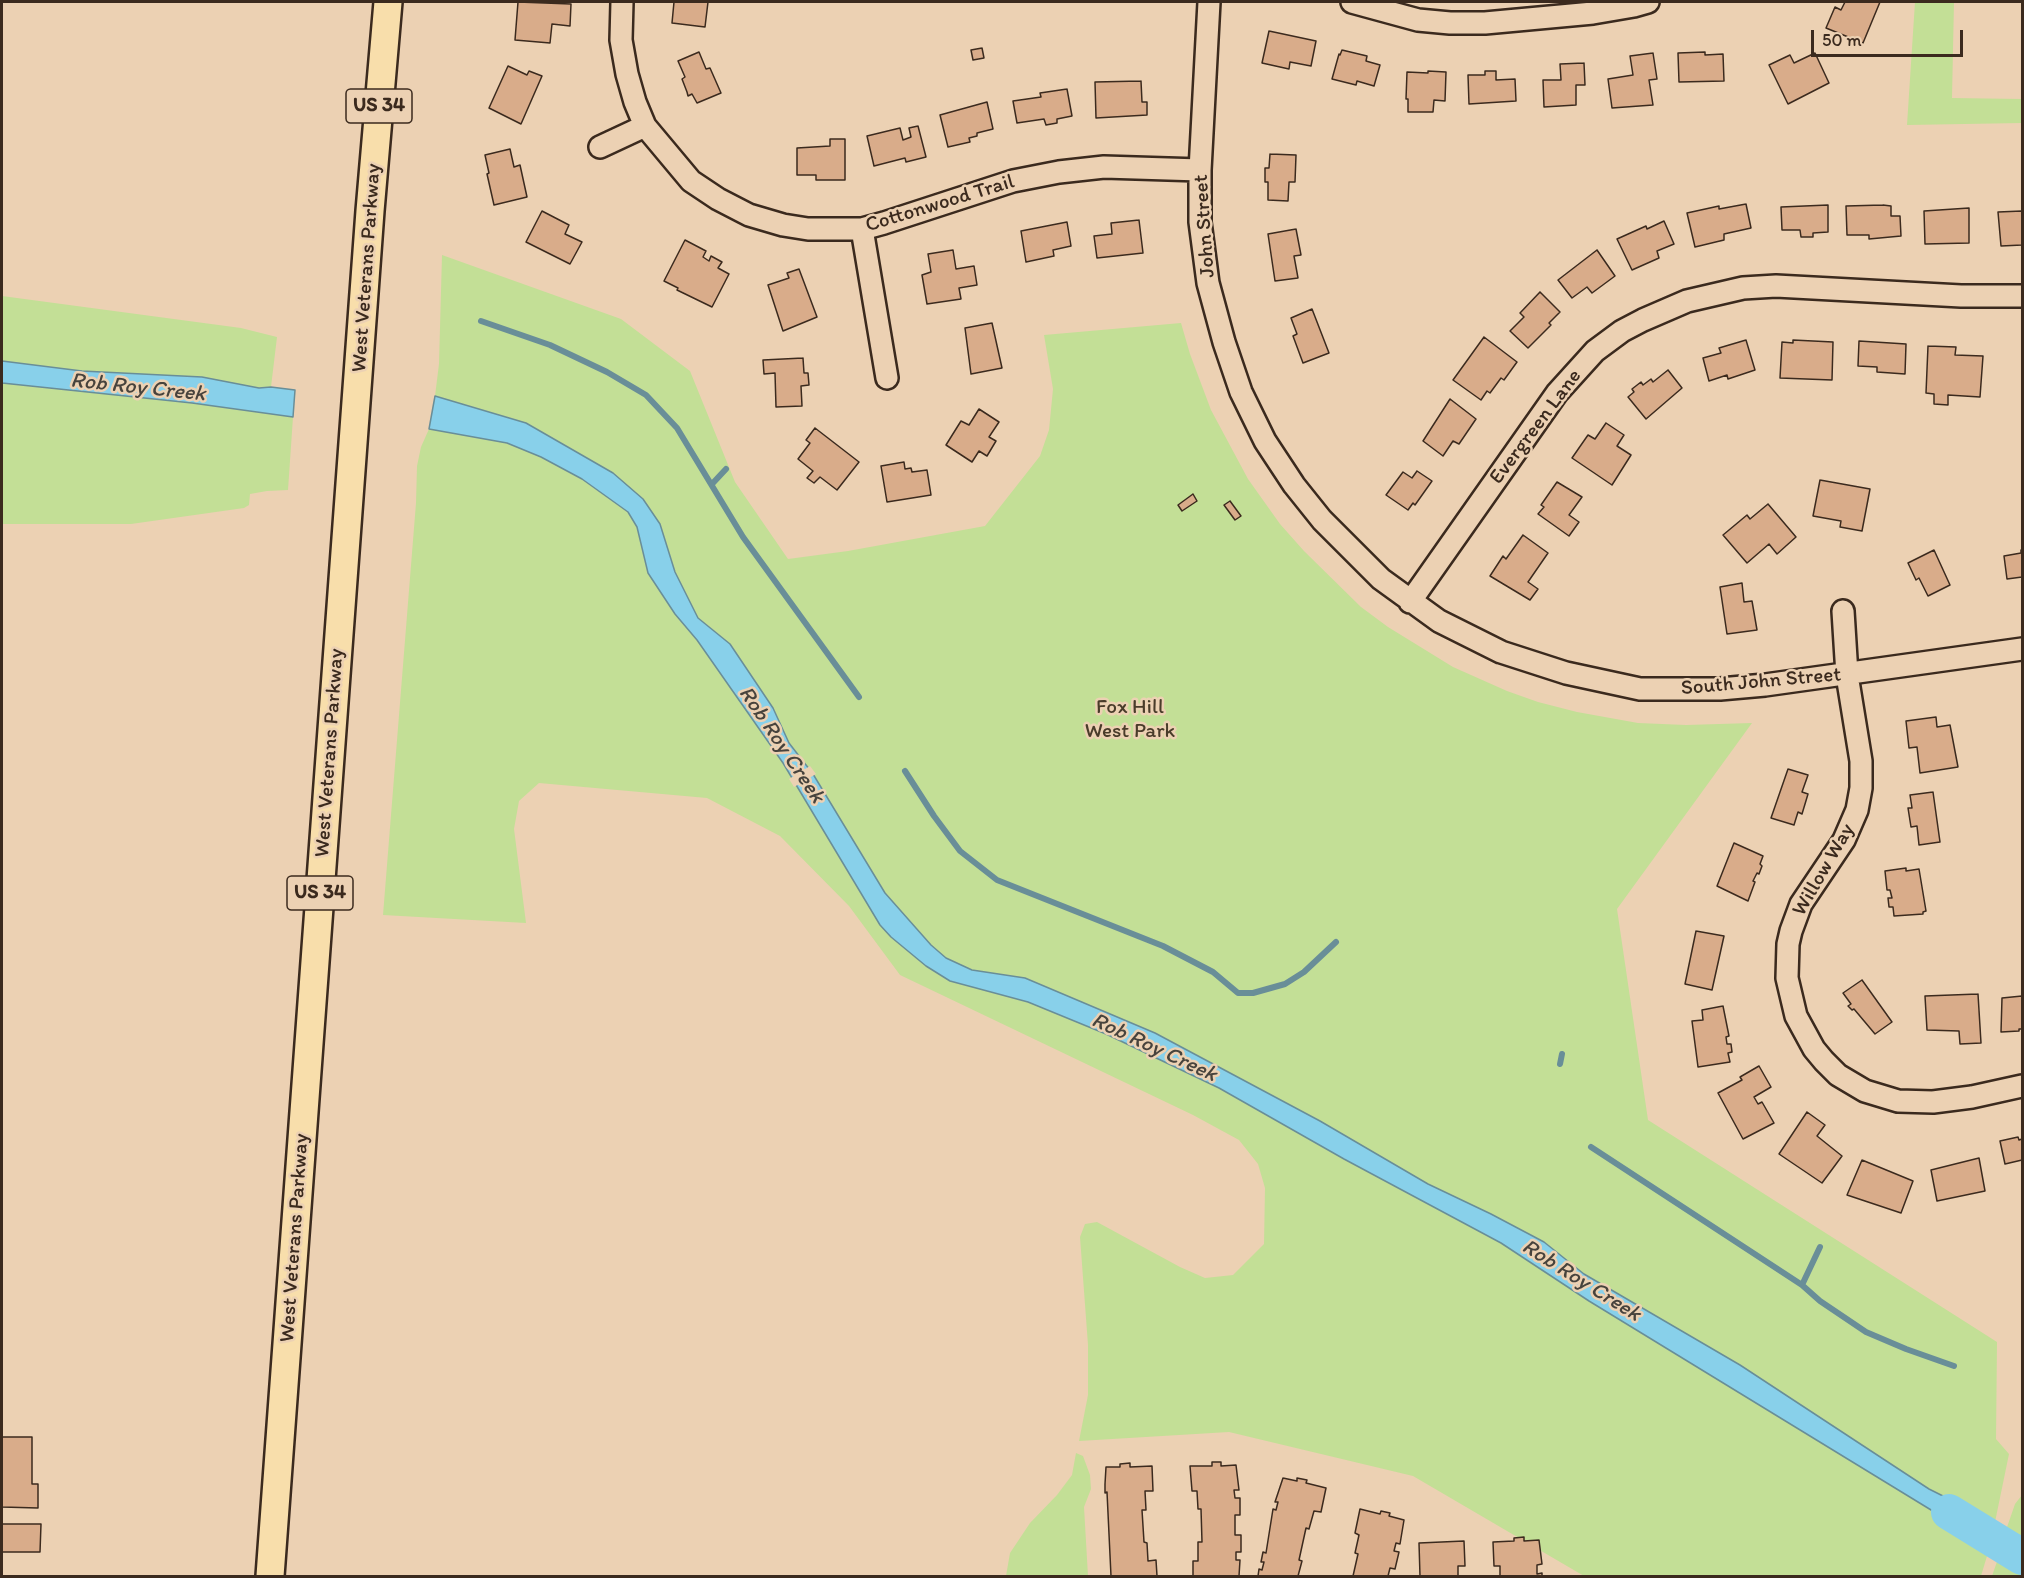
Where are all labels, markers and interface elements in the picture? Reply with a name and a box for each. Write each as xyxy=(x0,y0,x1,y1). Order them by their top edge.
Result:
scale bar xyxy=(1814,18,1966,56)
text: 50 m xyxy=(1822,29,1862,51)
road number: US 34 xyxy=(346,89,412,123)
street label: West Veterans Parkway xyxy=(347,163,387,373)
street label: Cottonwood Trail xyxy=(862,169,1018,239)
street label: John Street xyxy=(1189,174,1221,278)
street label: Evergreen Lane xyxy=(1485,364,1587,490)
water label: Rob Roy Creek xyxy=(69,368,207,408)
street label: West Veterans Parkway xyxy=(310,648,350,858)
street label: South John Street xyxy=(1680,662,1842,702)
water label: Rob Roy Creek xyxy=(732,682,830,808)
park label: Fox Hill West Park xyxy=(1085,695,1175,745)
street label: Willow Way xyxy=(1787,819,1861,921)
road number: US 34 xyxy=(287,876,353,910)
water label: Rob Roy Creek xyxy=(1087,1007,1221,1089)
street label: West Veterans Parkway xyxy=(275,1133,315,1343)
water label: Rob Roy Creek xyxy=(1517,1234,1645,1328)

